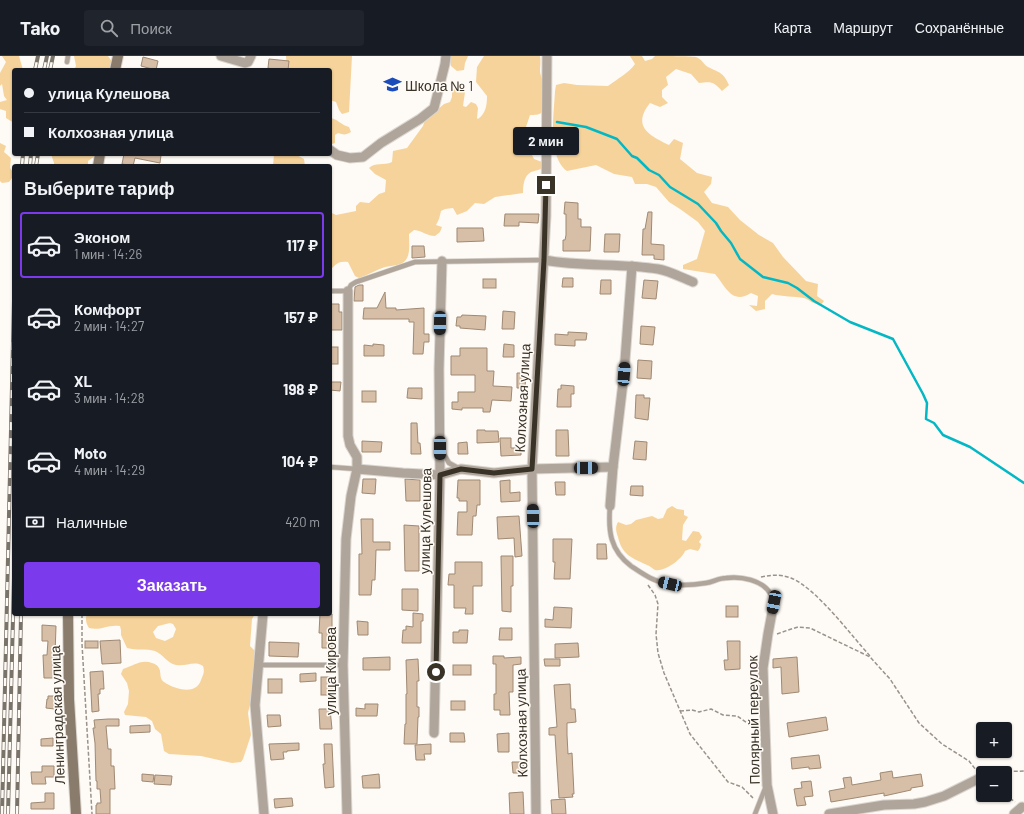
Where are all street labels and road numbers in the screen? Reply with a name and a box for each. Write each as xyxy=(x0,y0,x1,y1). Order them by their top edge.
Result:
street label: Колхозная улица xyxy=(511,343,533,453)
street label: улица Кулешова xyxy=(416,468,434,574)
street label: улица Кирова xyxy=(322,627,339,715)
street label: Ленинградская улица xyxy=(46,645,68,785)
street label: Полярный переулок xyxy=(743,654,763,785)
street label: Колхозная улица xyxy=(512,668,530,778)

